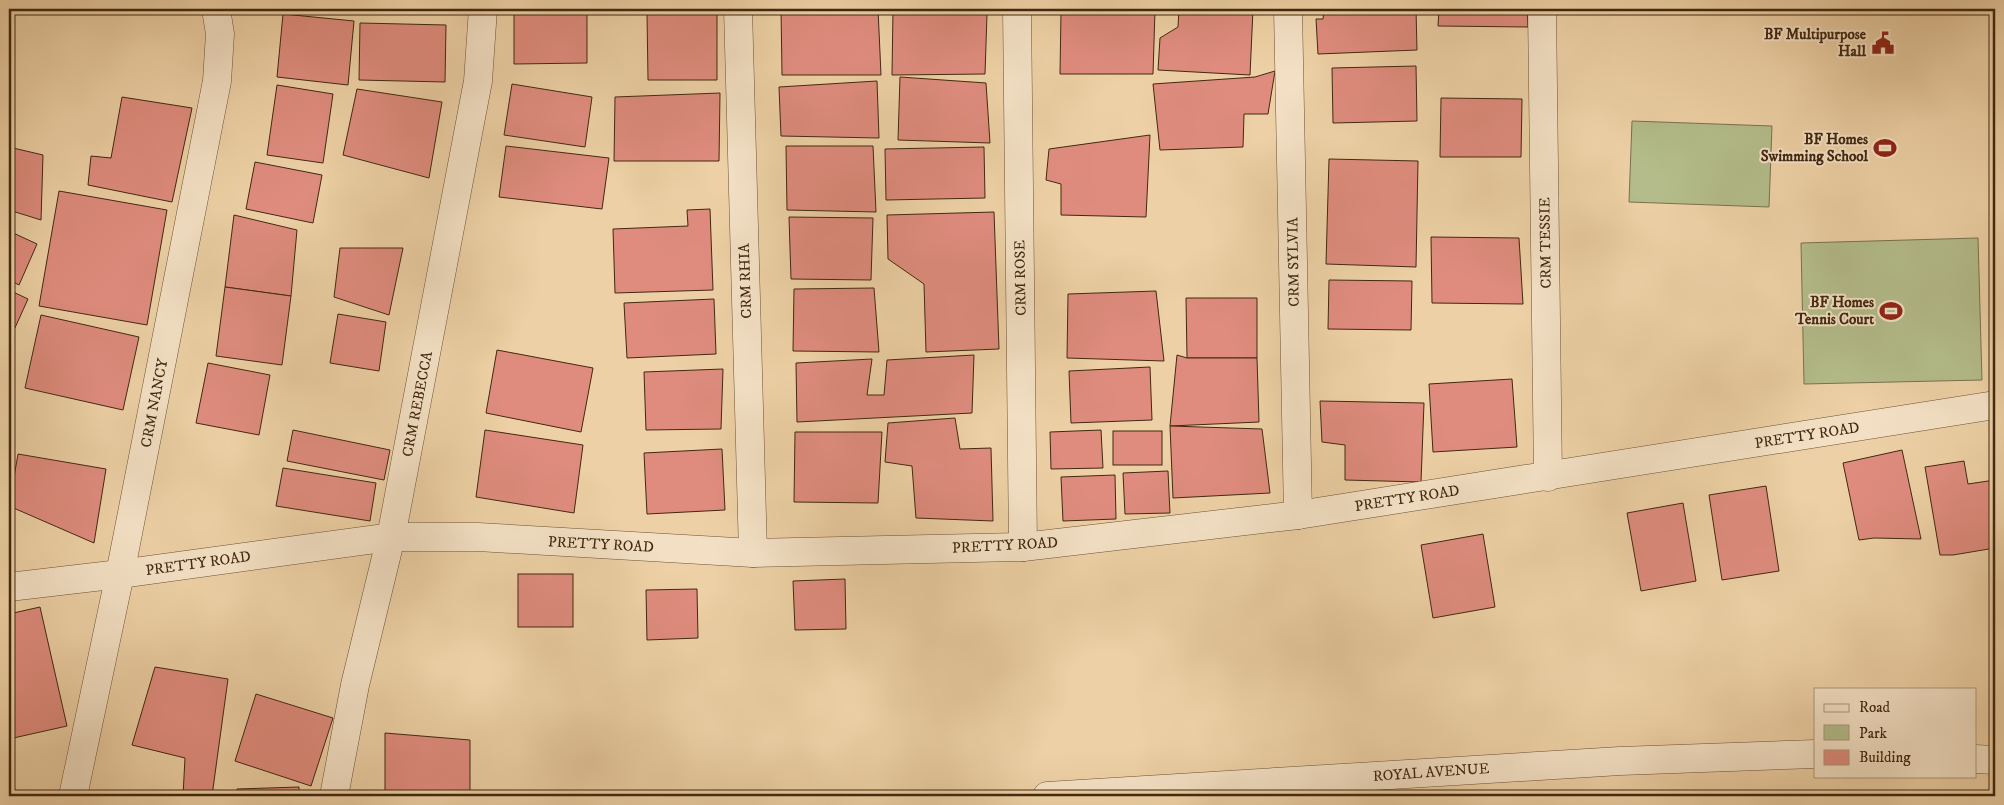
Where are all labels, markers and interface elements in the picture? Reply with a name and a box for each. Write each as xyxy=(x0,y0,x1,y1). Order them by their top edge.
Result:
place label: BF Multipurpose Hall xyxy=(1764,25,1867,61)
public building icon: BF Multipurpose Hall xyxy=(1870,30,1896,56)
place label: BF Homes Swimming School xyxy=(1761,130,1868,166)
sports icon: BF Homes Swimming School xyxy=(1872,135,1898,161)
street label: CRM TESSIE xyxy=(1535,197,1556,289)
street label: CRM SYLVIA xyxy=(1283,217,1304,307)
street label: CRM ROSE xyxy=(1010,240,1031,316)
street label: CRM RHIA xyxy=(735,243,756,319)
place label: BF Homes Tennis Court xyxy=(1794,293,1874,329)
sports icon: BF Homes Tennis Court xyxy=(1878,298,1904,324)
street label: CRM REBECCA xyxy=(398,349,437,458)
street label: CRM NANCY xyxy=(137,357,173,449)
street label: PRETTY ROAD xyxy=(1753,418,1861,453)
street label: PRETTY ROAD xyxy=(1353,481,1461,516)
street label: PRETTY ROAD xyxy=(548,532,654,557)
street label: PRETTY ROAD xyxy=(952,533,1058,558)
street label: PRETTY ROAD xyxy=(144,547,252,580)
legend xyxy=(1814,688,1976,778)
text: Road xyxy=(1859,698,1891,717)
text: Park xyxy=(1859,724,1888,743)
text: Building xyxy=(1859,748,1911,767)
street label: ROYAL AVENUE xyxy=(1372,759,1490,786)

